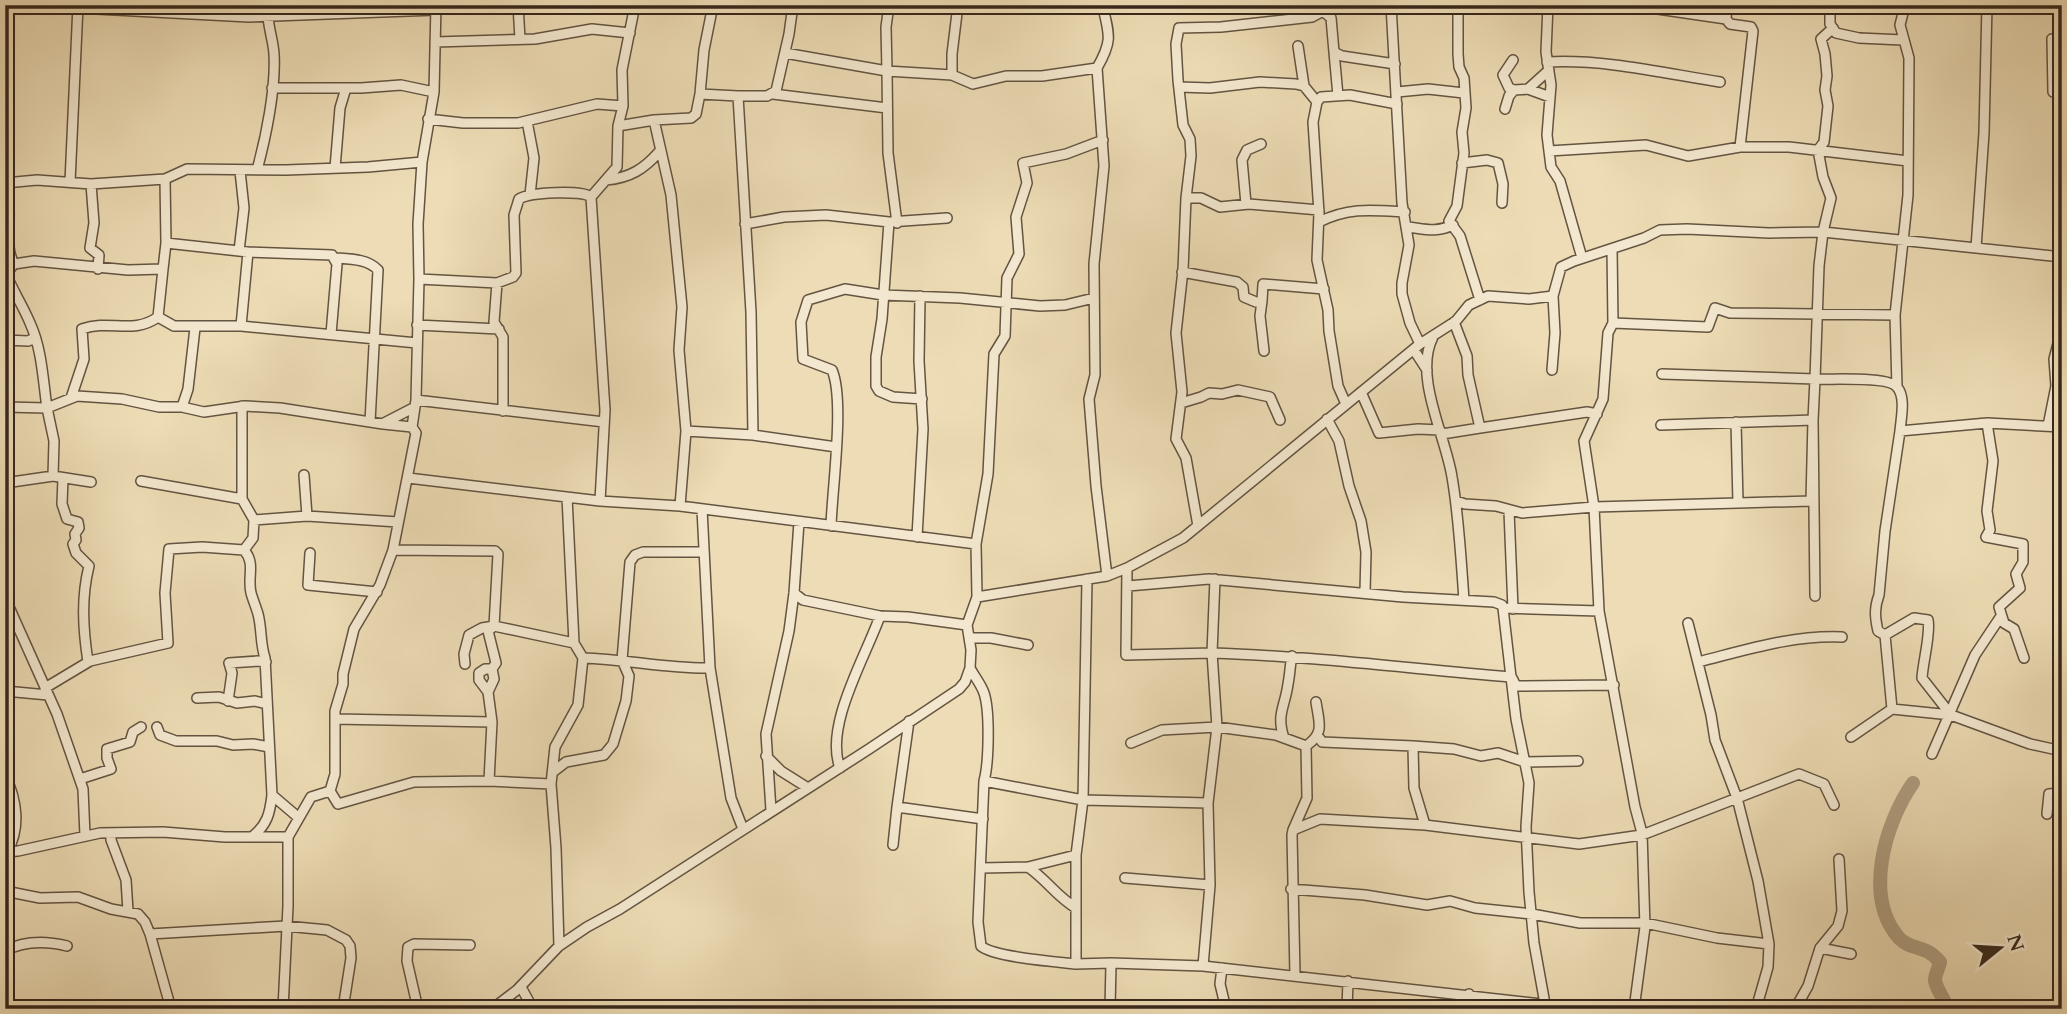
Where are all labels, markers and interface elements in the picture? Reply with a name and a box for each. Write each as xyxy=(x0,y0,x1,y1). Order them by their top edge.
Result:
north arrow xyxy=(1966,912,2036,982)
text: N xyxy=(2000,931,2030,955)

